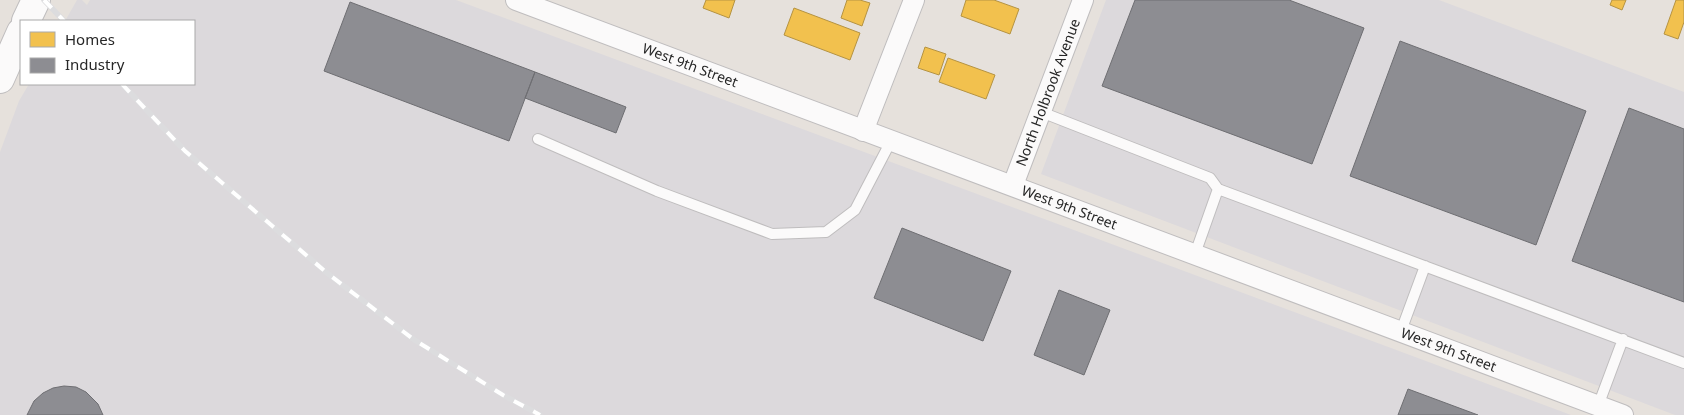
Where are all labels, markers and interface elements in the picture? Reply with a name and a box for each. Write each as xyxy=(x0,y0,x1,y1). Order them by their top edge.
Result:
street label: North Holbrook Avenue xyxy=(1011,16,1084,169)
legend xyxy=(20,20,195,85)
text: Homes xyxy=(65,29,115,49)
street label: West 9th Street xyxy=(640,38,741,91)
text: Industry xyxy=(65,54,125,74)
street label: West 9th Street xyxy=(1019,180,1120,234)
street label: West 9th Street xyxy=(1398,323,1499,376)

